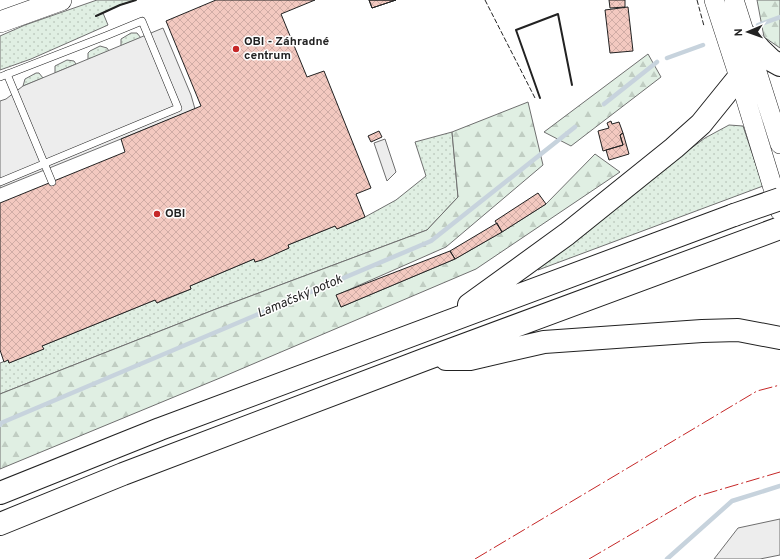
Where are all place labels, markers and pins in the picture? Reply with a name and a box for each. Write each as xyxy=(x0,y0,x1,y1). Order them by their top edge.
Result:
place label: OBI - Záhradné centrum xyxy=(244,34,330,64)
marker: OBI - Záhradné centrum xyxy=(231,44,241,54)
place label: OBI xyxy=(165,206,185,222)
marker: OBI xyxy=(152,209,162,219)

